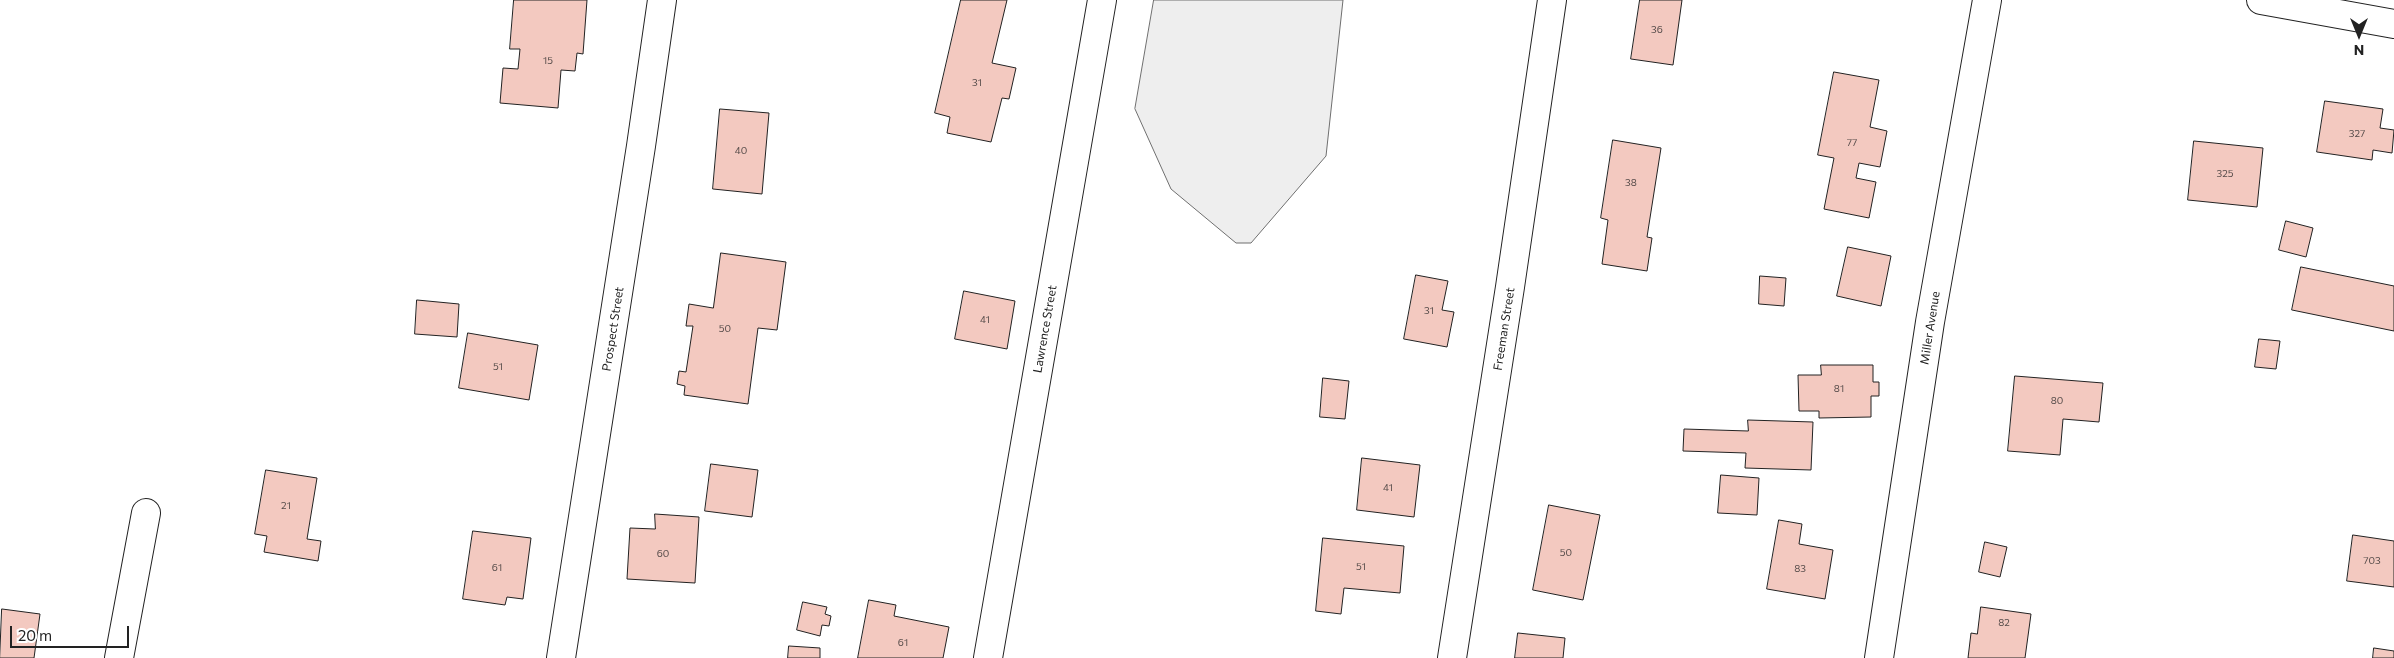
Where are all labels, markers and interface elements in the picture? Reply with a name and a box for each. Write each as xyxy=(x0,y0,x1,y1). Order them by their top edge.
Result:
north arrow xyxy=(2334,10,2384,60)
house number: 36 xyxy=(1651,24,1663,36)
text: N xyxy=(2354,42,2364,59)
house number: 15 xyxy=(543,55,553,67)
house number: 31 xyxy=(972,77,982,89)
house number: 327 xyxy=(2349,128,2365,140)
house number: 77 xyxy=(1847,137,1857,149)
house number: 40 xyxy=(735,145,747,157)
house number: 325 xyxy=(2217,168,2233,180)
house number: 38 xyxy=(1625,177,1637,189)
street label: Lawrence Street xyxy=(1030,284,1060,374)
street label: Prospect Street xyxy=(599,286,627,372)
street label: Freeman Street xyxy=(1490,286,1518,372)
street label: Miller Avenue xyxy=(1917,290,1943,366)
house number: 31 xyxy=(1424,305,1434,317)
house number: 41 xyxy=(980,314,990,326)
house number: 50 xyxy=(719,323,731,335)
house number: 51 xyxy=(493,361,503,373)
house number: 81 xyxy=(1834,383,1844,395)
house number: 80 xyxy=(2051,395,2063,407)
house number: 41 xyxy=(1383,482,1393,494)
house number: 21 xyxy=(281,500,291,512)
house number: 50 xyxy=(1560,547,1572,559)
house number: 60 xyxy=(657,548,669,560)
house number: 703 xyxy=(2363,555,2381,567)
house number: 51 xyxy=(1356,561,1366,573)
house number: 61 xyxy=(492,562,502,574)
house number: 83 xyxy=(1794,563,1806,575)
scale bar xyxy=(12,616,131,648)
house number: 82 xyxy=(1998,617,2010,629)
text: 20 m xyxy=(18,626,52,644)
house number: 61 xyxy=(898,637,908,649)

